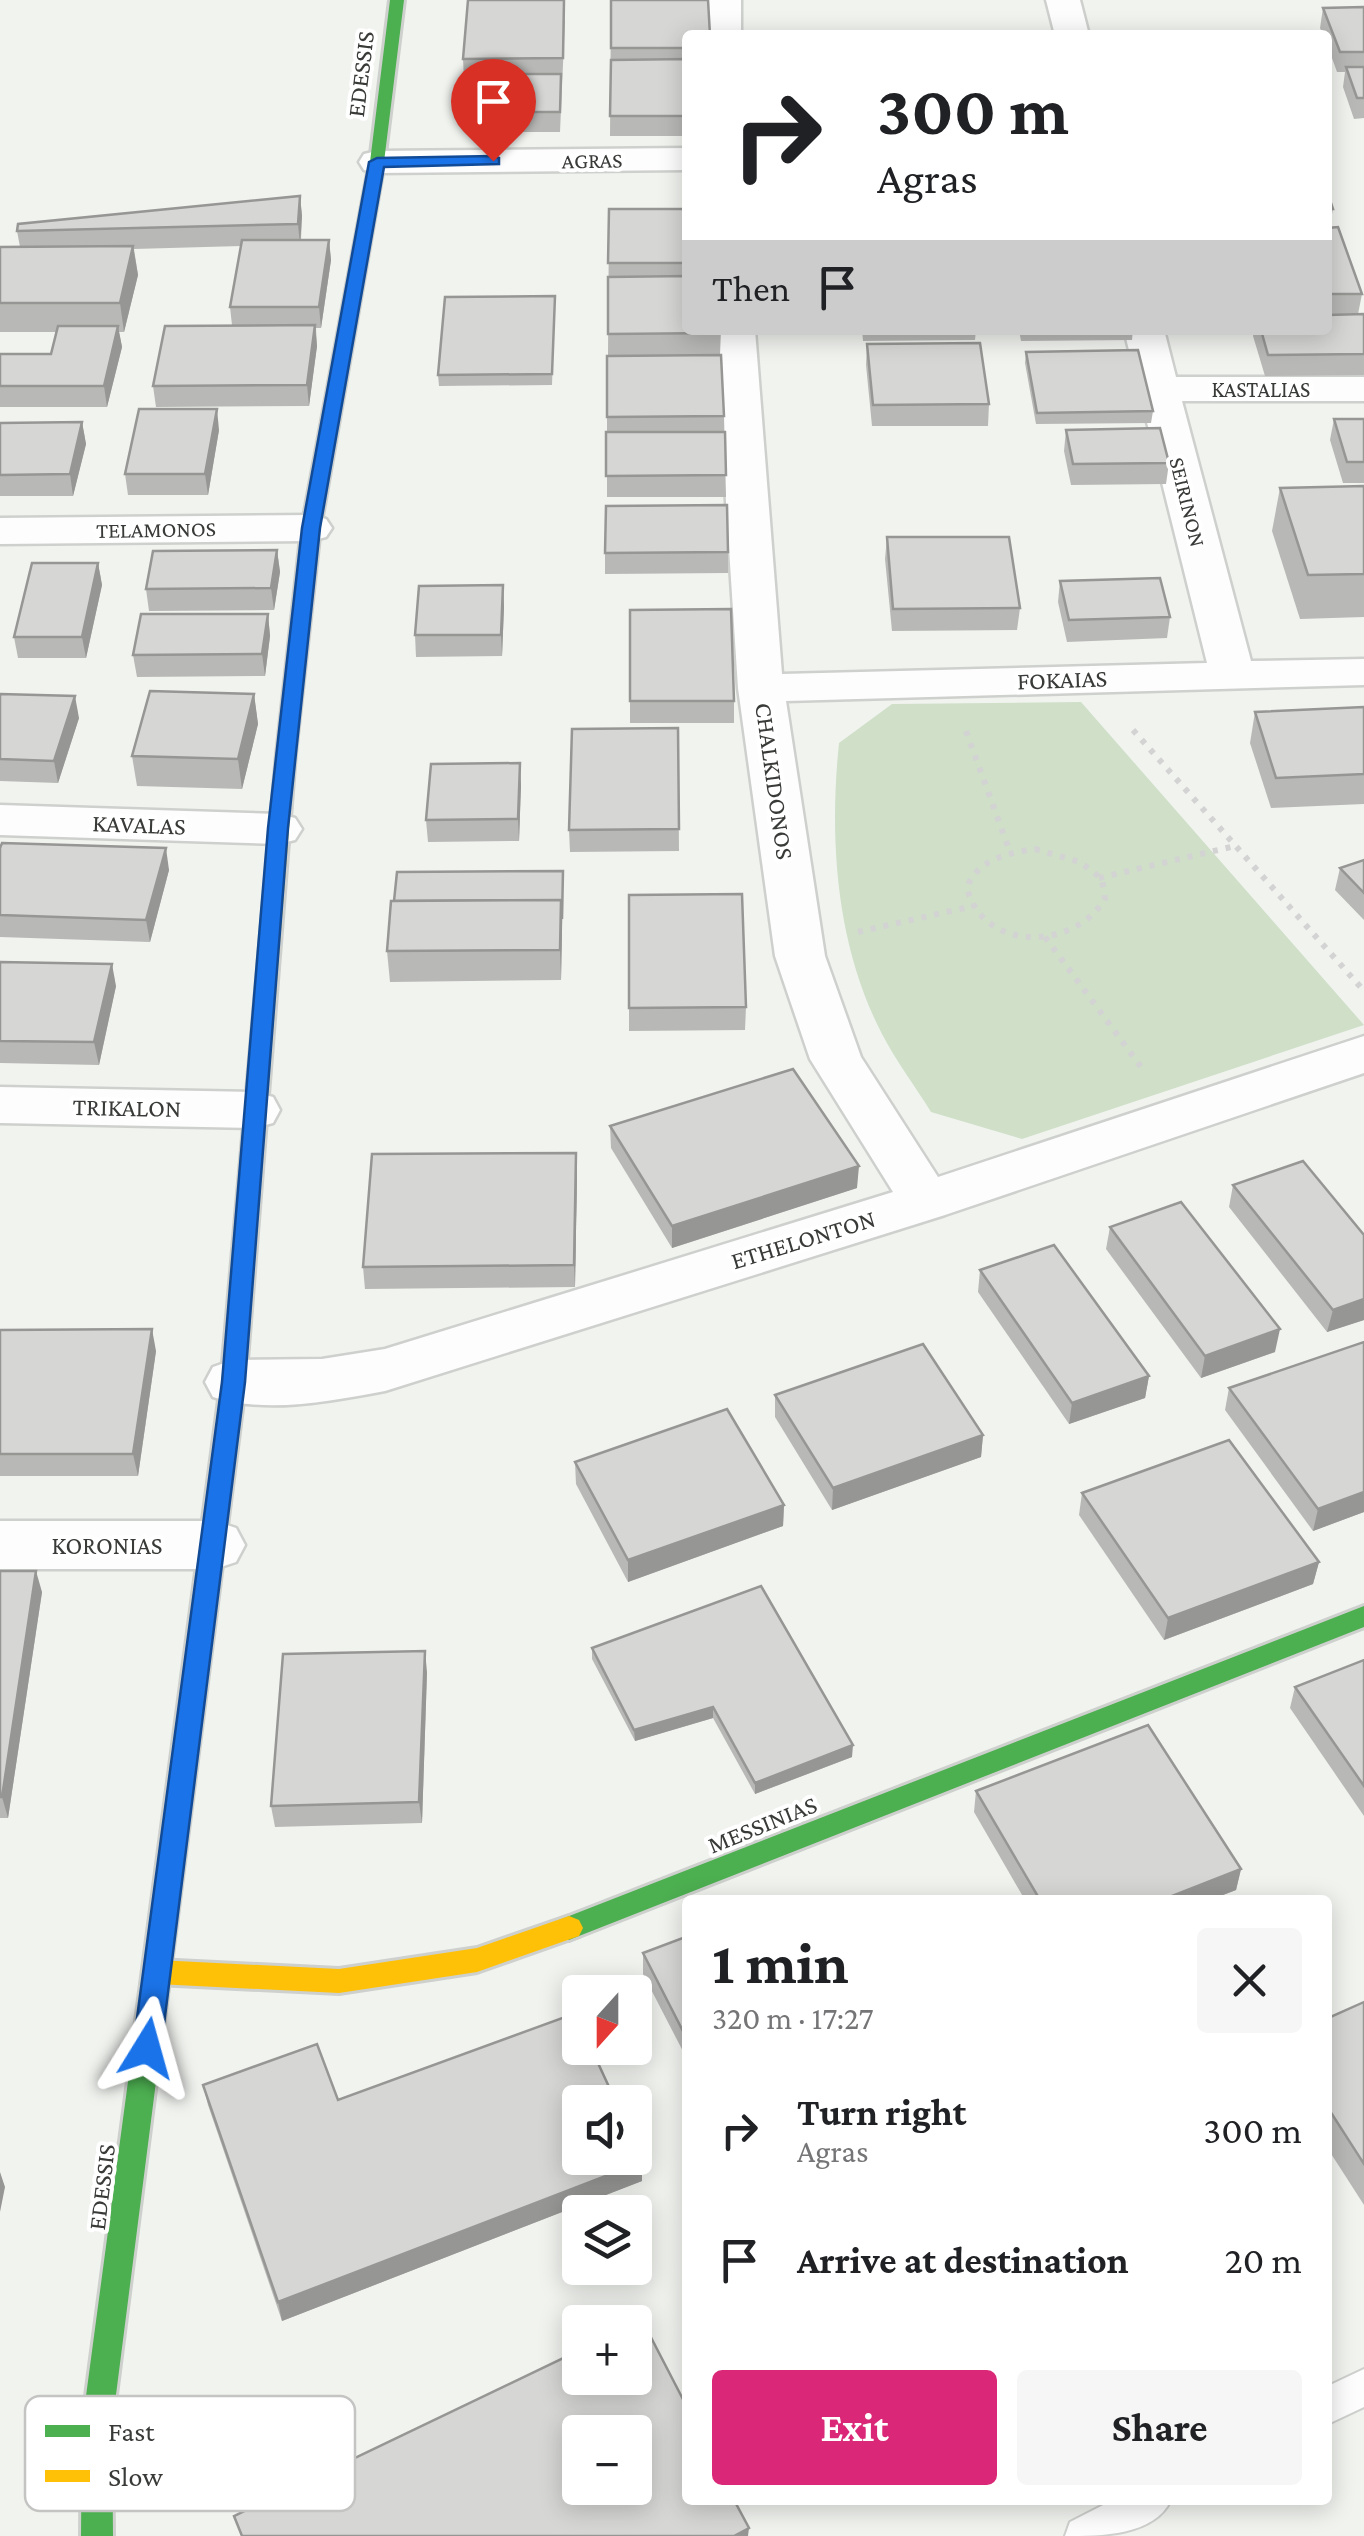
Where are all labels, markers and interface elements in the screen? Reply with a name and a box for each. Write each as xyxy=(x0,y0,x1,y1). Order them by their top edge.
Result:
street label: EDESSIS xyxy=(342,30,379,119)
pin xyxy=(451,59,536,162)
icon: right xyxy=(712,70,842,200)
text: 300 m xyxy=(877,71,1069,149)
icon: arrive xyxy=(466,74,521,129)
street label: AGRAS xyxy=(562,147,623,174)
text: Agras xyxy=(877,153,978,203)
icon: arrive xyxy=(810,260,865,315)
text: Then xyxy=(712,267,790,309)
street label: KASTALIAS xyxy=(1212,377,1310,402)
street label: SEIRINON xyxy=(1164,455,1211,550)
street label: TELAMONOS xyxy=(96,516,216,543)
street label: FOKAIAS xyxy=(1016,664,1108,695)
street label: CHALKIDONOS xyxy=(750,701,799,861)
street label: KAVALAS xyxy=(92,809,186,840)
street label: TRIKALON xyxy=(72,1093,182,1122)
street label: ETHELONTON xyxy=(728,1205,878,1274)
street label: KORONIAS xyxy=(51,1532,163,1559)
street label: MESSINIAS xyxy=(704,1790,821,1859)
button: close xyxy=(1197,1928,1302,2033)
text: 1 min xyxy=(712,1929,849,1996)
north arrow xyxy=(562,1975,652,2065)
map controls xyxy=(562,1975,652,2505)
position arrow xyxy=(95,1996,199,2100)
text: 320 m · 17:27 xyxy=(712,2000,874,2036)
button: sound xyxy=(562,2085,652,2175)
text: Turn right xyxy=(797,2091,966,2133)
icon: right xyxy=(712,2103,767,2158)
text: 300 m xyxy=(1203,2109,1302,2151)
text: Agras xyxy=(797,2133,869,2169)
street label: EDESSIS xyxy=(83,2143,120,2232)
button: layers xyxy=(562,2195,652,2285)
icon: arrive xyxy=(712,2233,767,2288)
text: Arrive at destination xyxy=(797,2239,1129,2281)
text: 20 m xyxy=(1225,2239,1302,2281)
button: + xyxy=(562,2305,652,2395)
button: Exit xyxy=(712,2370,997,2485)
button: Share xyxy=(1017,2370,1302,2485)
legend xyxy=(25,2396,355,2511)
button: − xyxy=(562,2415,652,2505)
text: Fast xyxy=(108,2416,155,2447)
text: Slow xyxy=(108,2461,163,2492)

